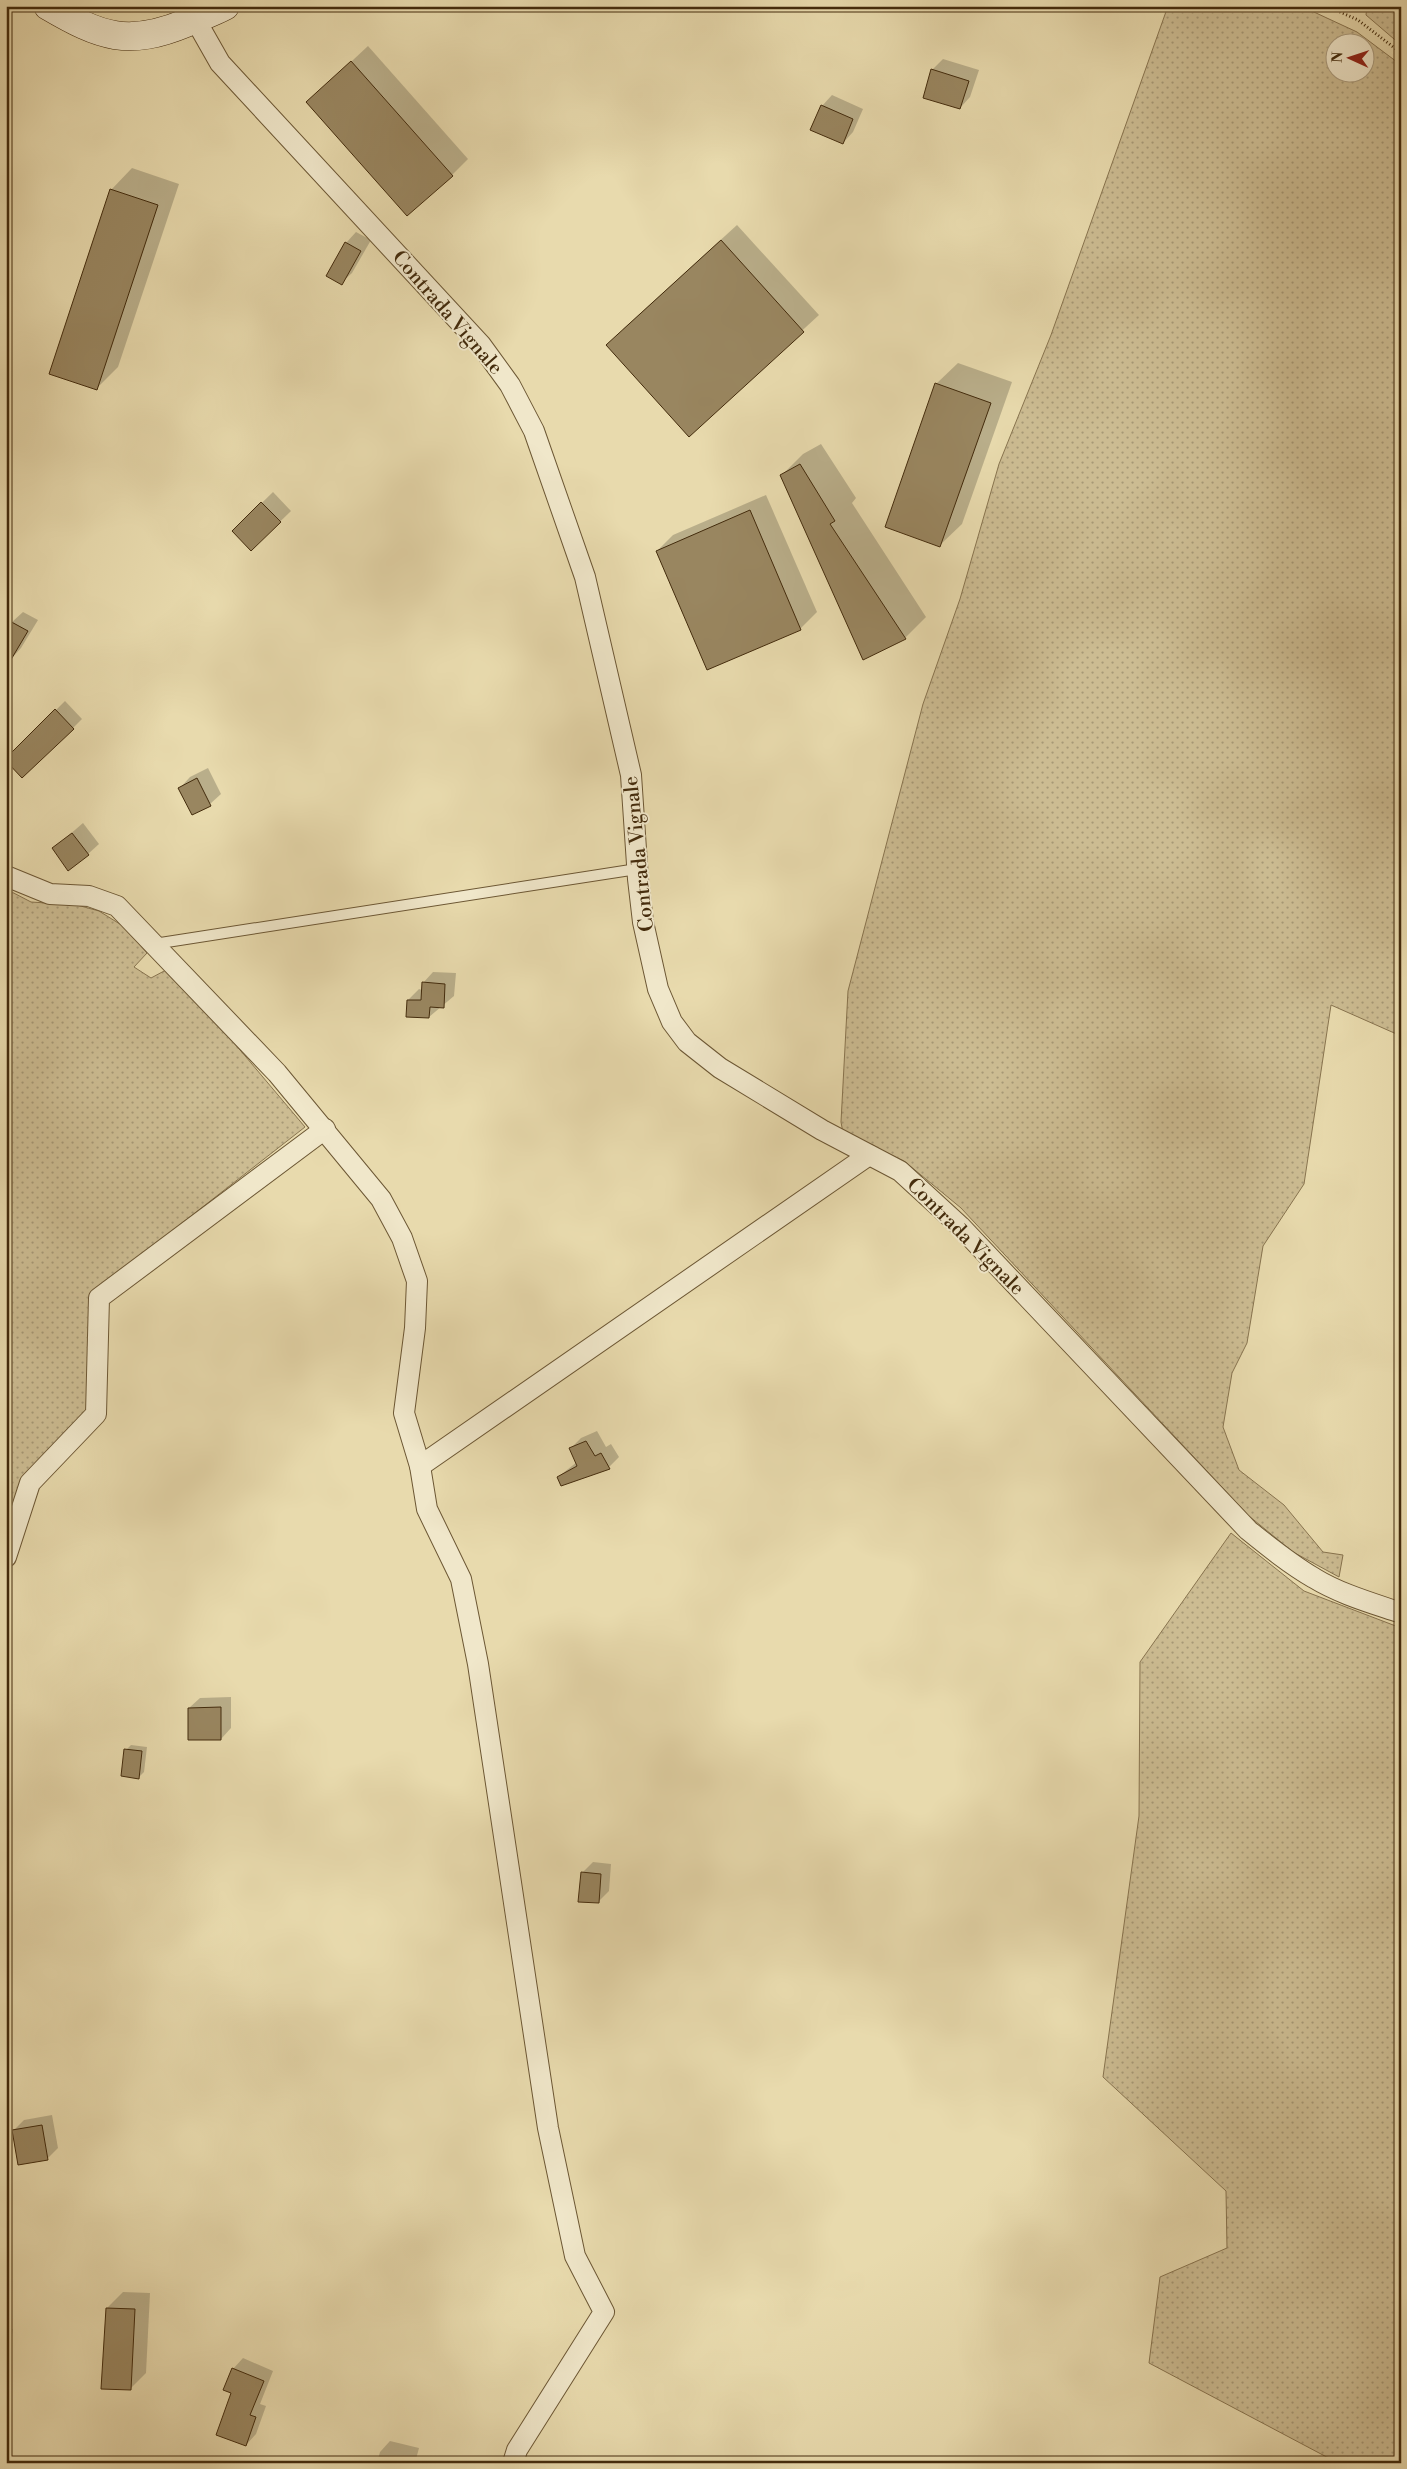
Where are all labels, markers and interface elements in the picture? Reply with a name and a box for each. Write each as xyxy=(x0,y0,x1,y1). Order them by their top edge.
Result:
north arrow xyxy=(1324,32,1374,82)
text: N xyxy=(1329,51,1347,63)
street label: Contrada Vignale xyxy=(386,246,508,380)
street label: Contrada Vignale xyxy=(619,775,660,933)
street label: Contrada Vignale xyxy=(901,1173,1029,1301)

